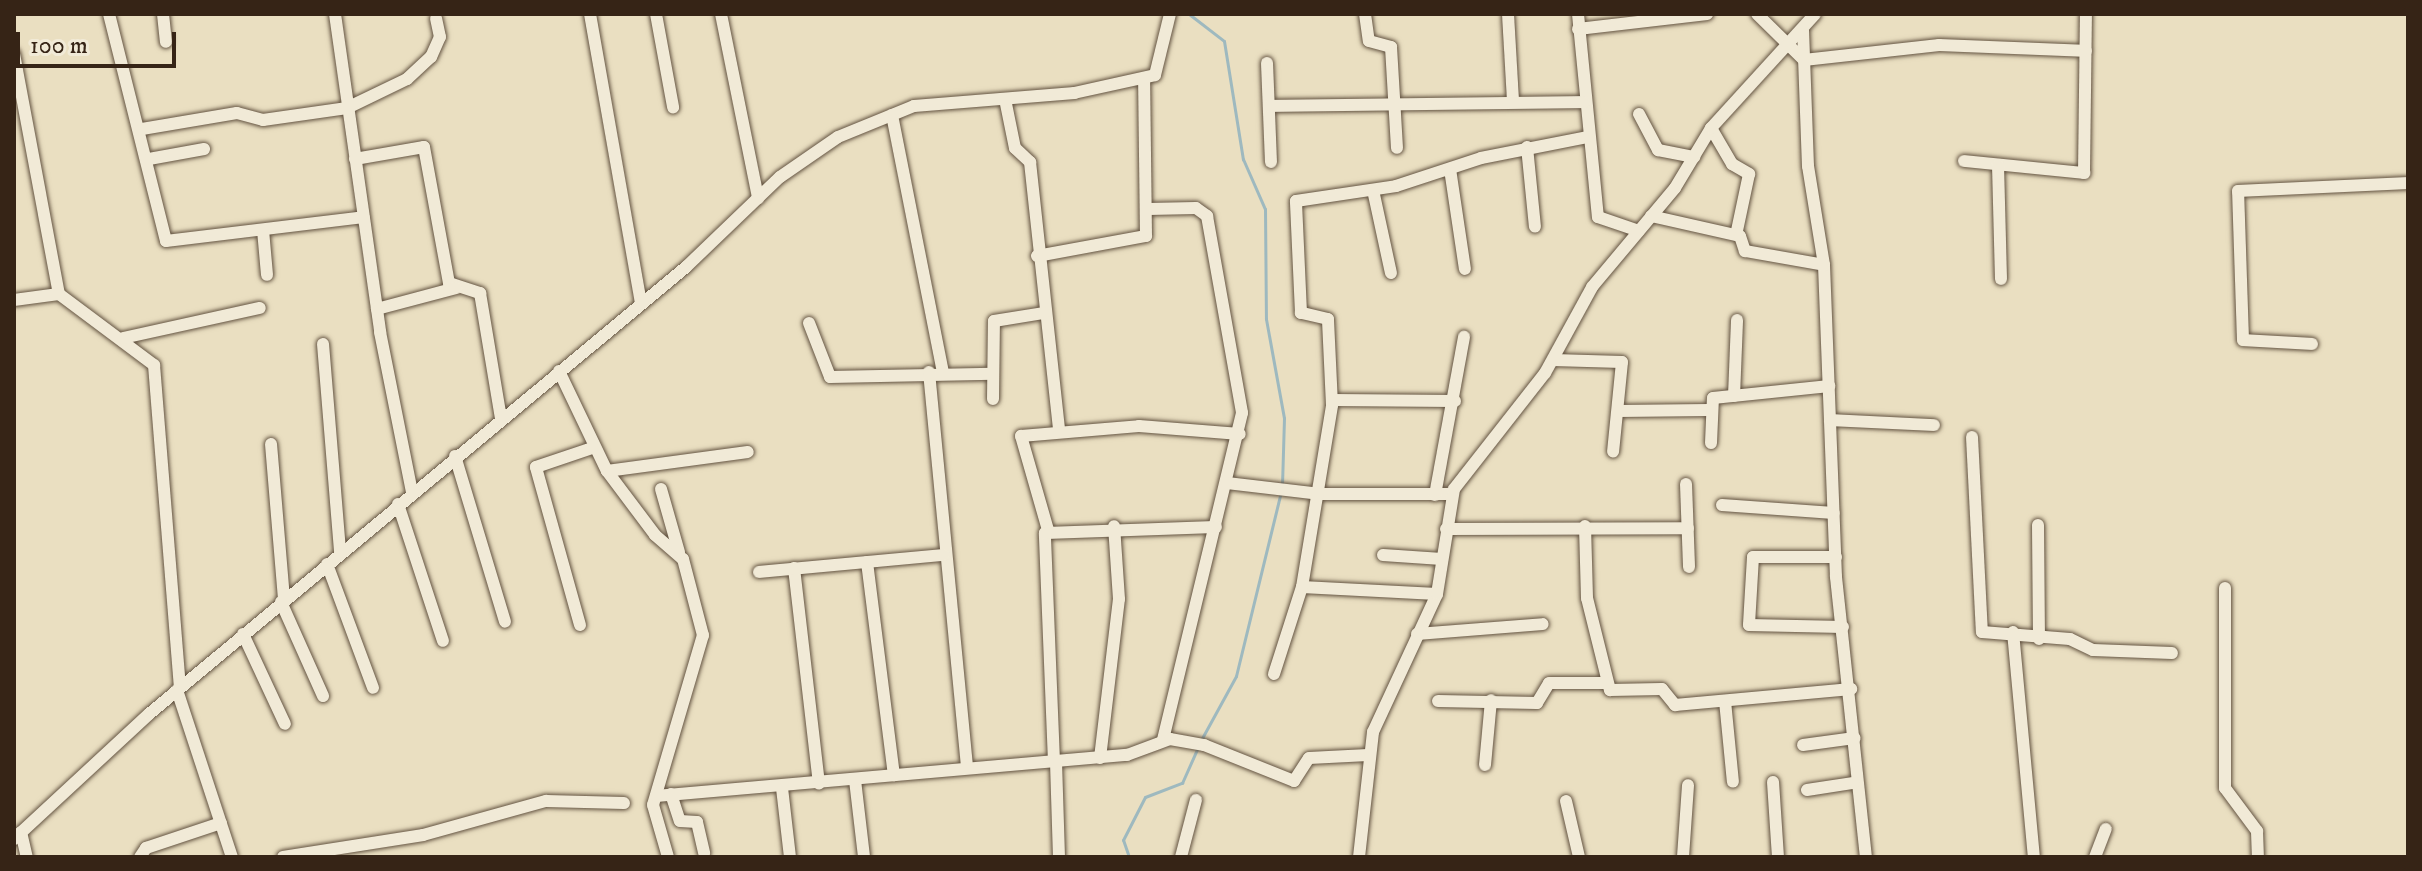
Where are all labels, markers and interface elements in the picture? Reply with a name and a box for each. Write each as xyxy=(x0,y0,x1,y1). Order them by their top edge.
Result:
scale bar xyxy=(20,16,180,66)
text: 100 m xyxy=(30,31,88,61)

